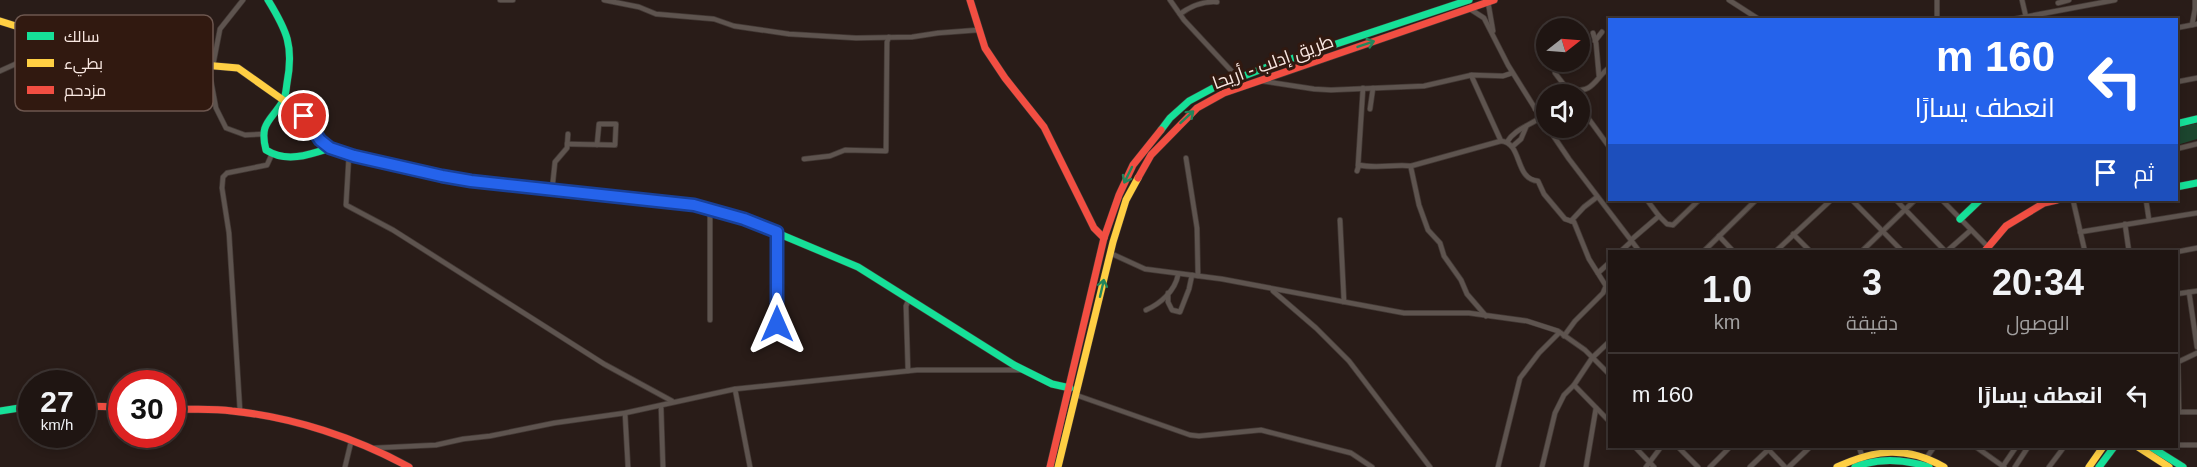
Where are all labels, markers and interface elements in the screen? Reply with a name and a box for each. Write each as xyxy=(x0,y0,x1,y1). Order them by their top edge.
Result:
legend xyxy=(15,15,213,111)
north arrow xyxy=(1536,18,1590,72)
map controls xyxy=(1536,18,1590,138)
text: سالك xyxy=(64,28,99,45)
street label: طريق إدلب - أريحا xyxy=(1209,30,1337,95)
text: 160 m xyxy=(1936,33,2055,80)
one-way arrow xyxy=(1357,37,1375,48)
icon: left xyxy=(2076,42,2154,120)
text: بطيء xyxy=(64,55,103,77)
text: مزدحم xyxy=(64,82,106,102)
button: sound xyxy=(1536,84,1590,138)
pin xyxy=(278,90,329,141)
text: انعطف يسارًا xyxy=(1914,93,2055,123)
icon: arrive xyxy=(287,99,320,132)
one-way arrow xyxy=(1179,110,1194,124)
icon: arrive xyxy=(2089,156,2122,189)
text: ثم xyxy=(2134,161,2154,186)
one-way arrow xyxy=(1122,166,1134,184)
text: 3 xyxy=(1862,262,1882,303)
text: 20:34 xyxy=(1992,262,2084,303)
text: 1.0 xyxy=(1702,269,1752,310)
one-way arrow xyxy=(1097,279,1108,298)
position arrow xyxy=(745,292,809,356)
text: km xyxy=(1714,311,1740,333)
text: دقيقة xyxy=(1846,312,1898,334)
text: الوصول xyxy=(2006,312,2070,334)
speed limit sign: 30 xyxy=(108,370,186,448)
icon: left xyxy=(2121,379,2154,412)
text: 160 m xyxy=(1632,382,1693,407)
text: انعطف يسارًا xyxy=(1977,383,2103,408)
text: 27 xyxy=(40,385,74,418)
text: km/h xyxy=(41,416,73,433)

